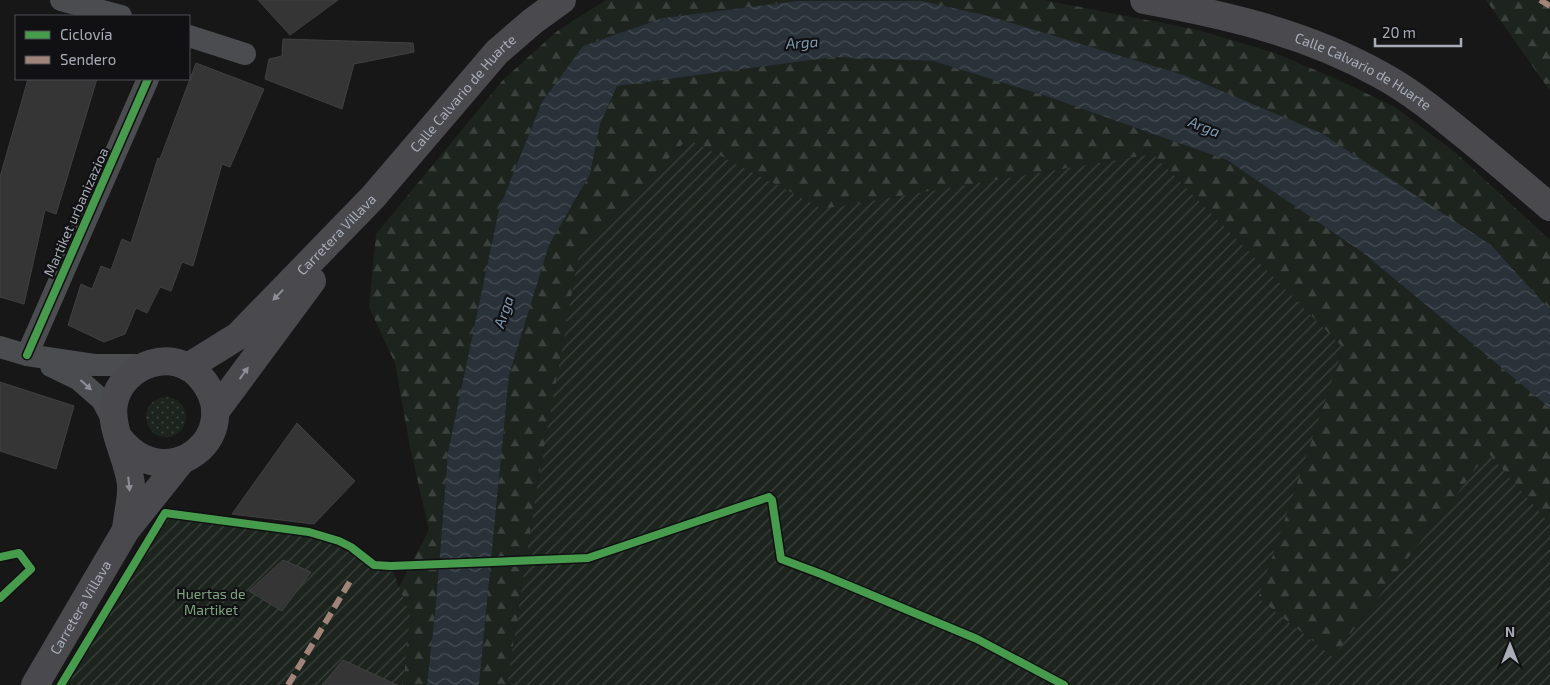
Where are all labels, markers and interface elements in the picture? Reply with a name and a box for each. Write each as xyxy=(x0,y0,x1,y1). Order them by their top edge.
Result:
legend xyxy=(15,15,190,80)
scale bar xyxy=(1375,15,1461,47)
text: 20 m xyxy=(1382,23,1416,41)
text: Ciclovía xyxy=(60,25,112,43)
street label: Calle Calvario de Huarte xyxy=(1293,29,1435,113)
street label: Calle Calvario de Huarte xyxy=(406,31,519,155)
water label: Arga xyxy=(784,32,819,52)
text: Sendero xyxy=(60,50,116,68)
water label: Arga xyxy=(1185,112,1223,140)
street label: Martiket urbanizazioa xyxy=(39,145,112,279)
street label: Carretera Villava xyxy=(293,190,379,278)
one-way arrow xyxy=(272,288,284,300)
water label: Arga xyxy=(489,293,517,331)
one-way arrow xyxy=(239,366,249,380)
one-way arrow xyxy=(79,379,91,391)
one-way arrow xyxy=(125,476,133,492)
street label: Carretera Villava xyxy=(46,557,114,657)
park label: Huertas de Martiket xyxy=(176,585,246,618)
north arrow xyxy=(1485,620,1535,670)
text: N xyxy=(1505,623,1515,640)

